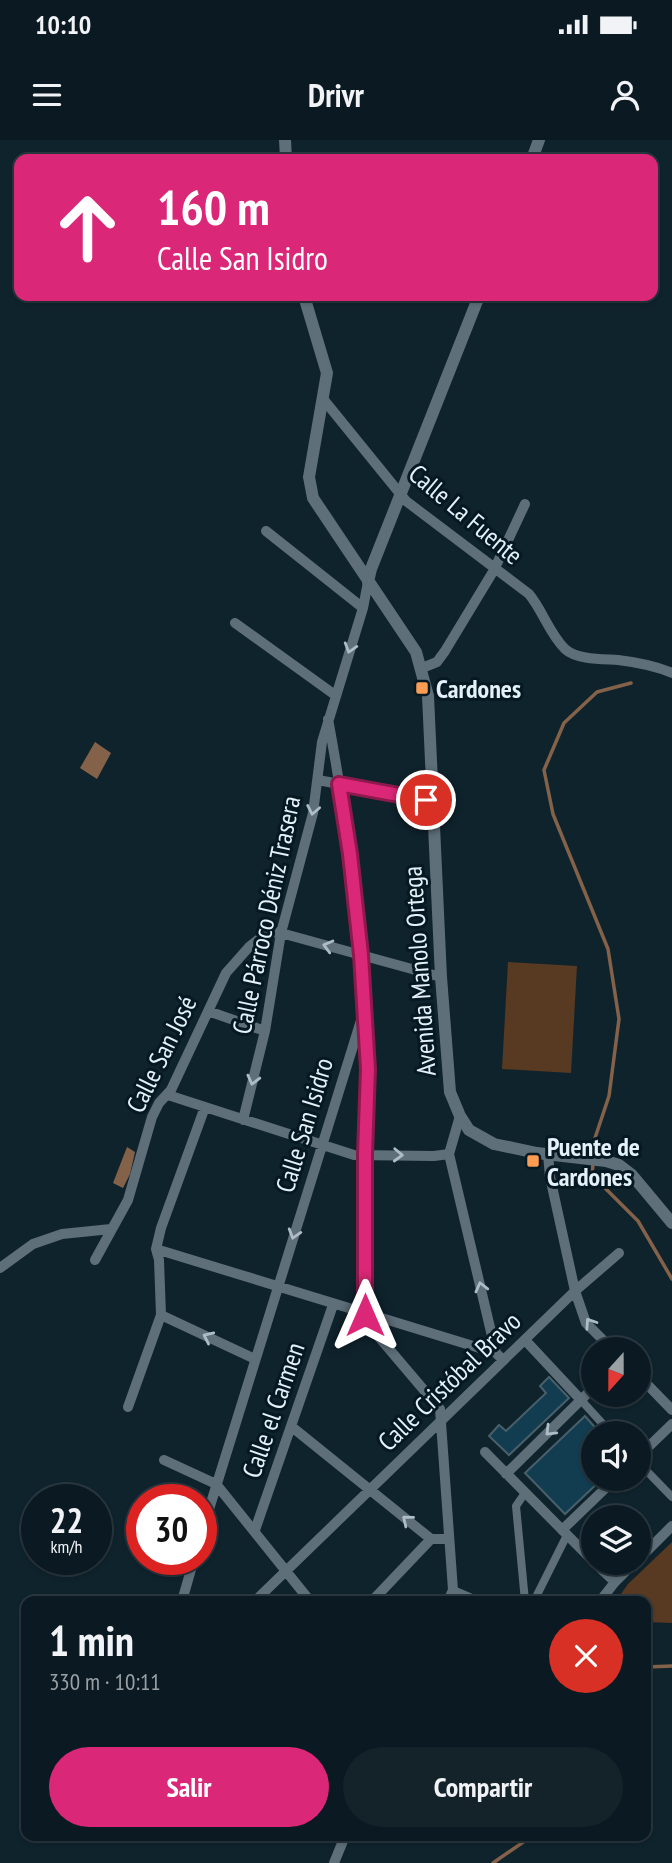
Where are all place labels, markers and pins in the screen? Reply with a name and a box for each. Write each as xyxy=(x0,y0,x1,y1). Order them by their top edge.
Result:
place label: Cardones xyxy=(436,672,521,705)
marker: Cardones xyxy=(414,680,430,696)
pin xyxy=(396,770,456,830)
place label: Puente de Cardones xyxy=(547,1130,640,1193)
marker: Puente de Cardones xyxy=(525,1153,541,1169)

